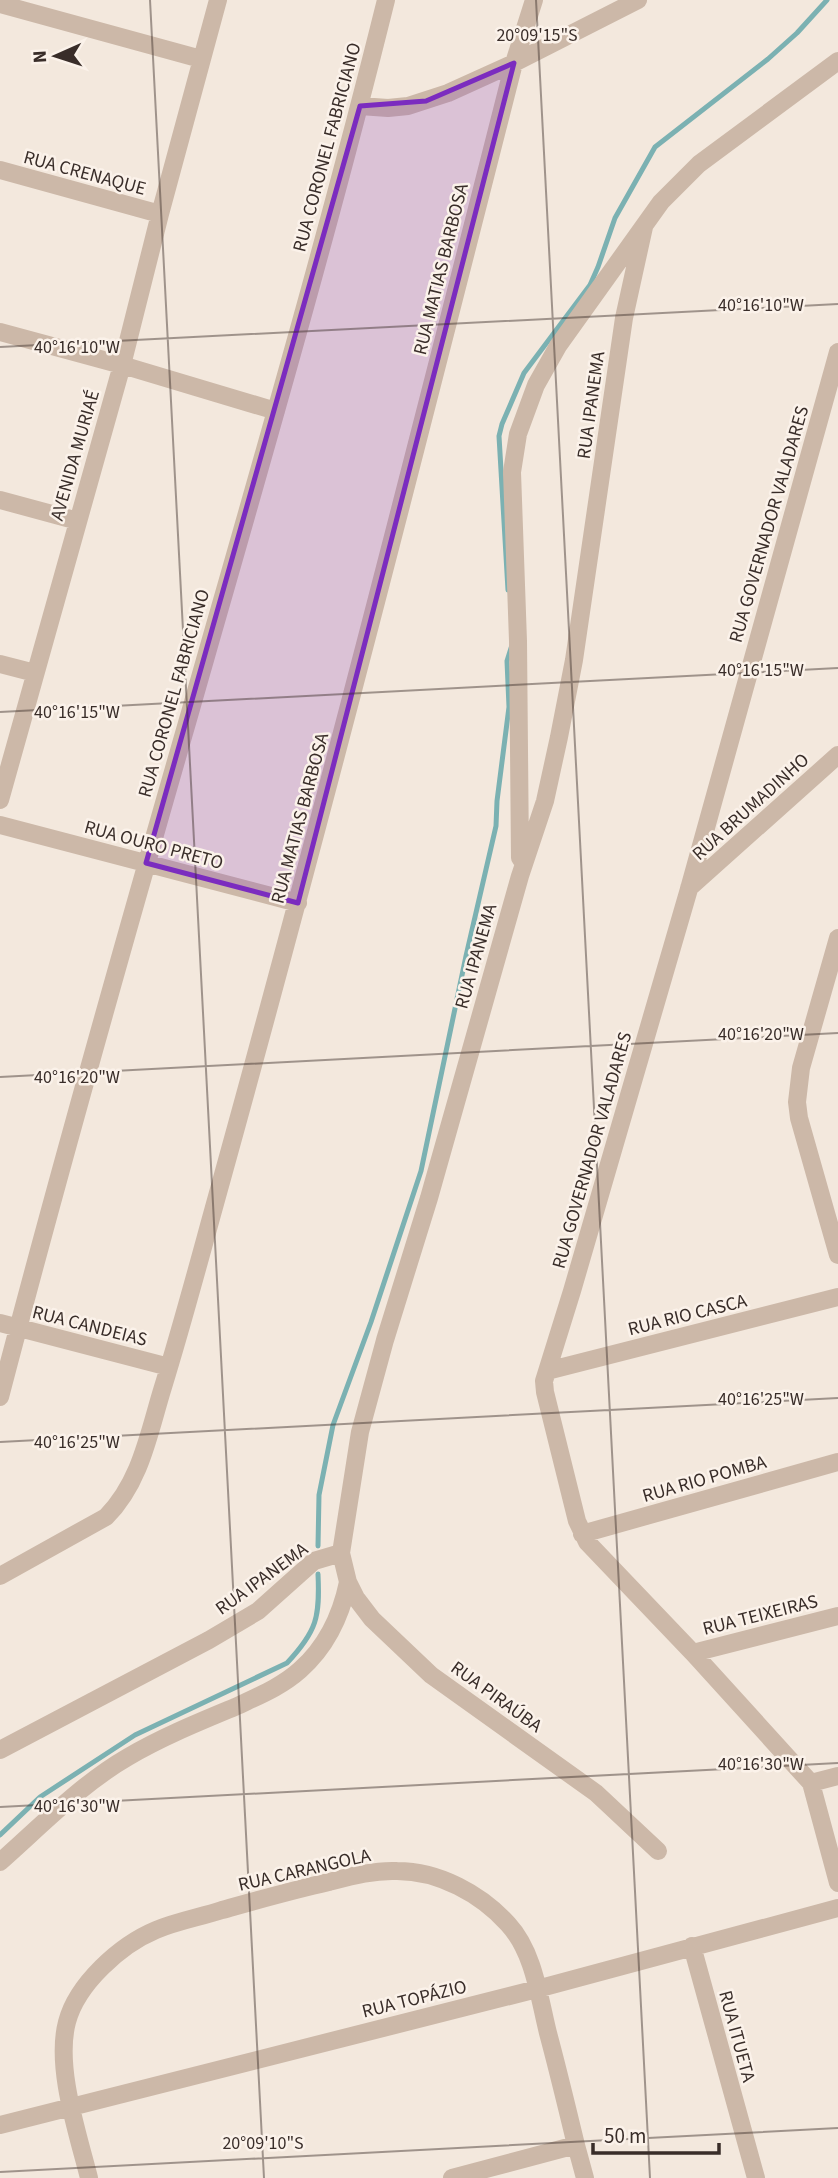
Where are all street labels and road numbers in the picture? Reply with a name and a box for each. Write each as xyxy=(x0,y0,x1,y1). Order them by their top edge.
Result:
street label: RUA CORONEL FABRICIANO xyxy=(287,40,368,255)
street label: RUA CRENAQUE xyxy=(20,144,149,203)
street label: RUA MATIAS BARBOSA xyxy=(407,180,476,358)
street label: RUA IPANEMA xyxy=(571,349,612,461)
street label: AVENIDA MURIAÉ xyxy=(44,387,107,524)
street label: RUA GOVERNADOR VALADARES xyxy=(723,403,816,646)
street label: RUA CORONEL FABRICIANO xyxy=(132,586,217,801)
street label: RUA MATIAS BARBOSA xyxy=(265,729,336,907)
street label: RUA BRUMADINHO xyxy=(687,747,815,867)
street label: RUA OURO PRETO xyxy=(81,814,226,877)
street label: RUA IPANEMA xyxy=(449,900,505,1012)
street label: RUA GOVERNADOR VALADARES xyxy=(546,1029,639,1272)
street label: RUA RIO CASCA xyxy=(625,1287,750,1343)
street label: RUA CANDEIAS xyxy=(29,1299,150,1354)
street label: RUA RIO POMBA xyxy=(639,1449,770,1510)
street label: RUA IPANEMA xyxy=(210,1536,314,1622)
street label: RUA TEIXEIRAS xyxy=(700,1588,821,1643)
street label: RUA PIRAÚBA xyxy=(445,1655,548,1740)
street label: RUA CARANGOLA xyxy=(235,1842,374,1899)
street label: RUA TOPÁZIO xyxy=(359,1973,470,2026)
street label: RUA ITUETA xyxy=(711,1987,762,2086)

